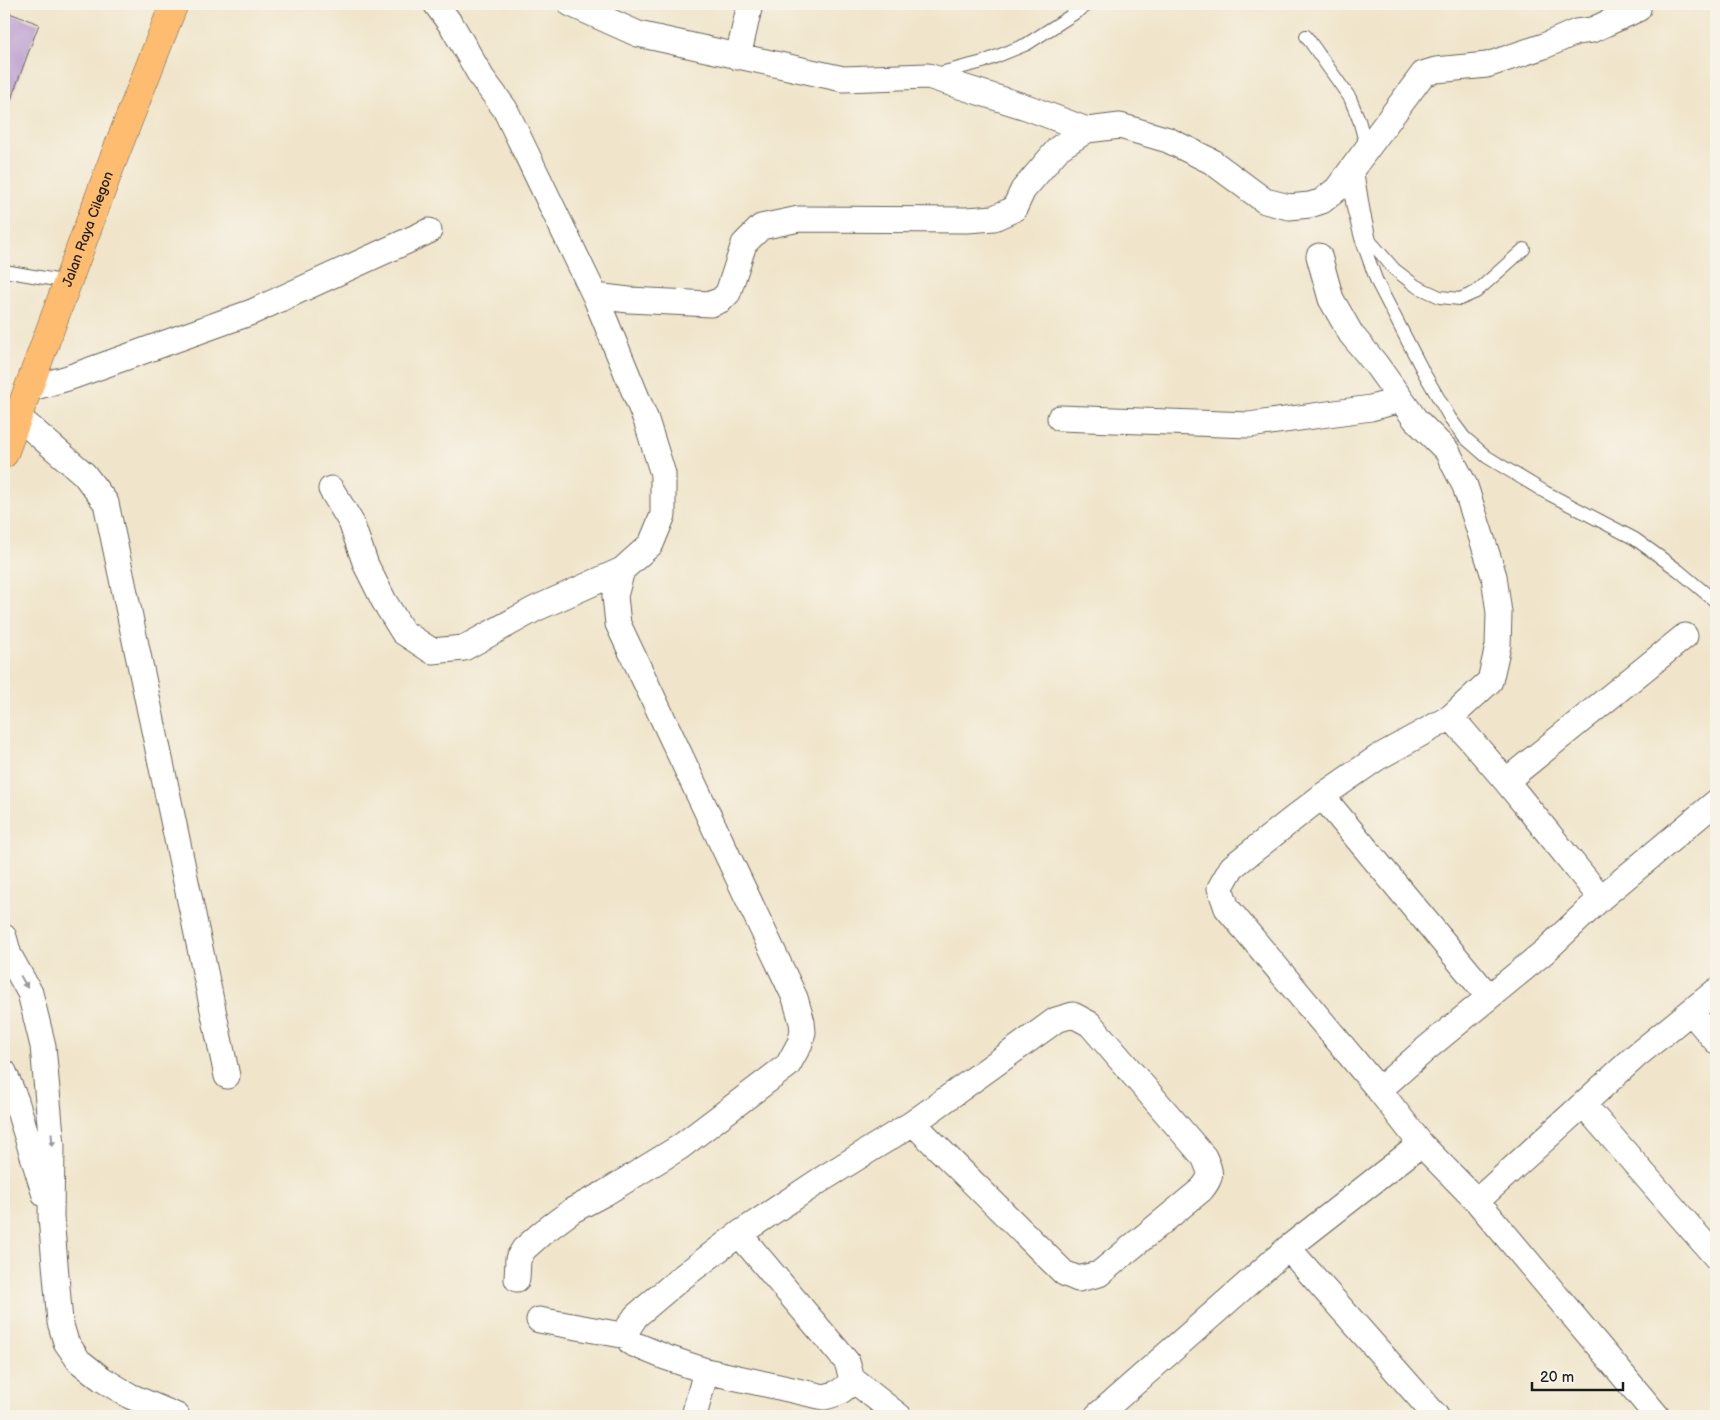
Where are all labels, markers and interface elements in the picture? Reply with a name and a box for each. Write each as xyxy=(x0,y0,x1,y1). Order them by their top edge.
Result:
street label: Jalan Raya Cilegon xyxy=(59,169,117,289)
one-way arrow xyxy=(20,974,28,989)
one-way arrow xyxy=(48,1133,56,1149)
scale bar xyxy=(1532,1360,1624,1392)
text: 20 m xyxy=(1540,1368,1574,1387)

